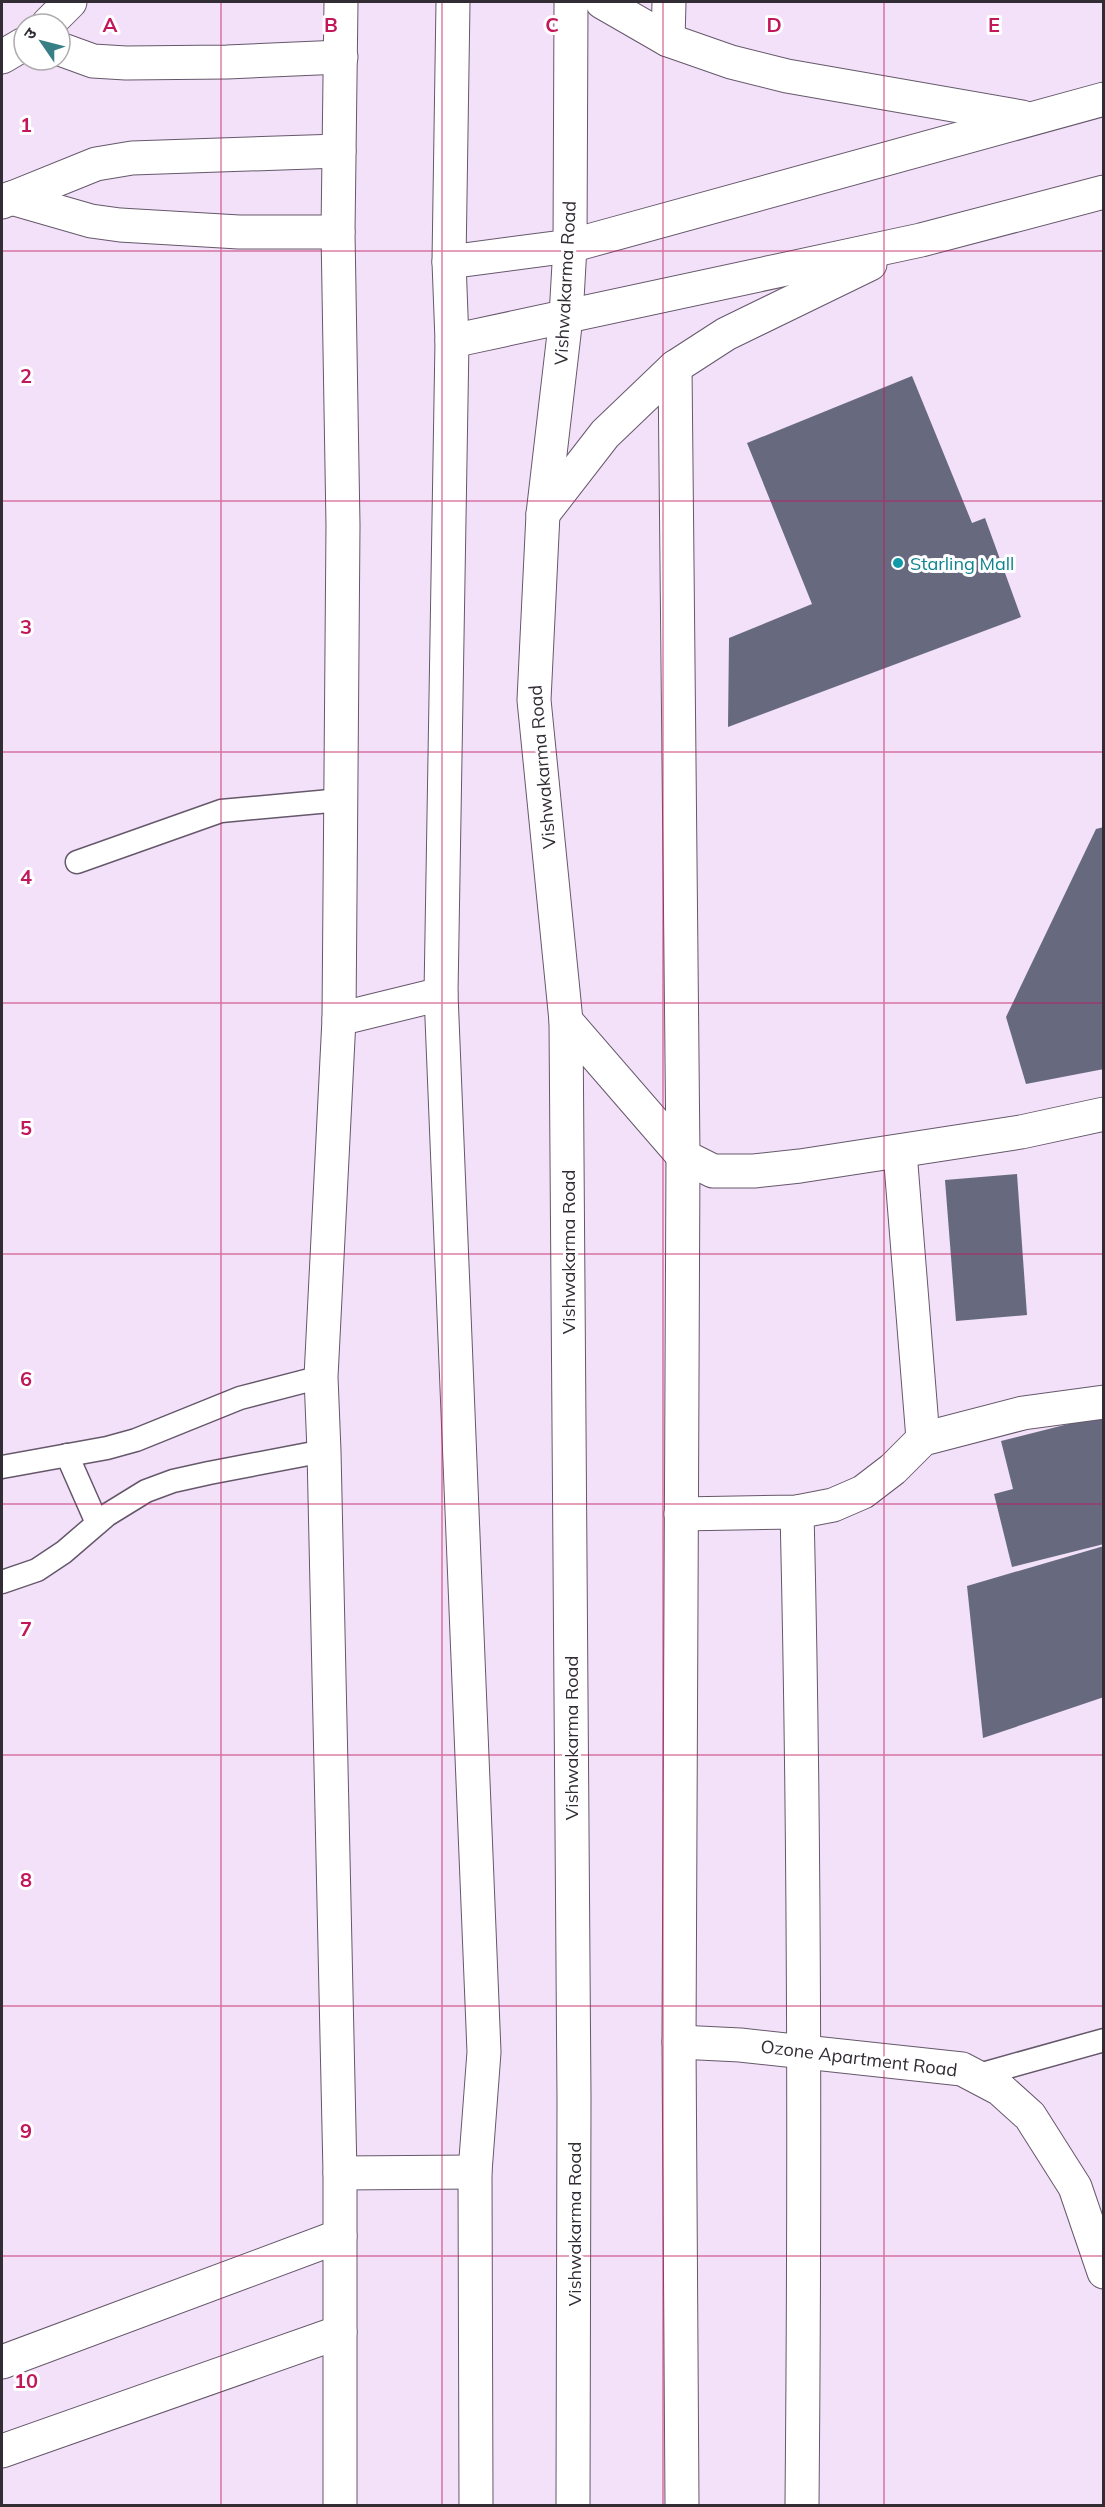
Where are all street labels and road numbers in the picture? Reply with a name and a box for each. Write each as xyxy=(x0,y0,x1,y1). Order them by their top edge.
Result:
street label: Vishwakarma Road xyxy=(549,200,581,366)
street label: Vishwakarma Road xyxy=(523,684,561,850)
street label: Vishwakarma Road xyxy=(557,1170,580,1334)
street label: Vishwakarma Road xyxy=(560,1656,583,1820)
street label: Ozone Apartment Road xyxy=(759,2035,959,2081)
street label: Vishwakarma Road xyxy=(563,2142,586,2306)

